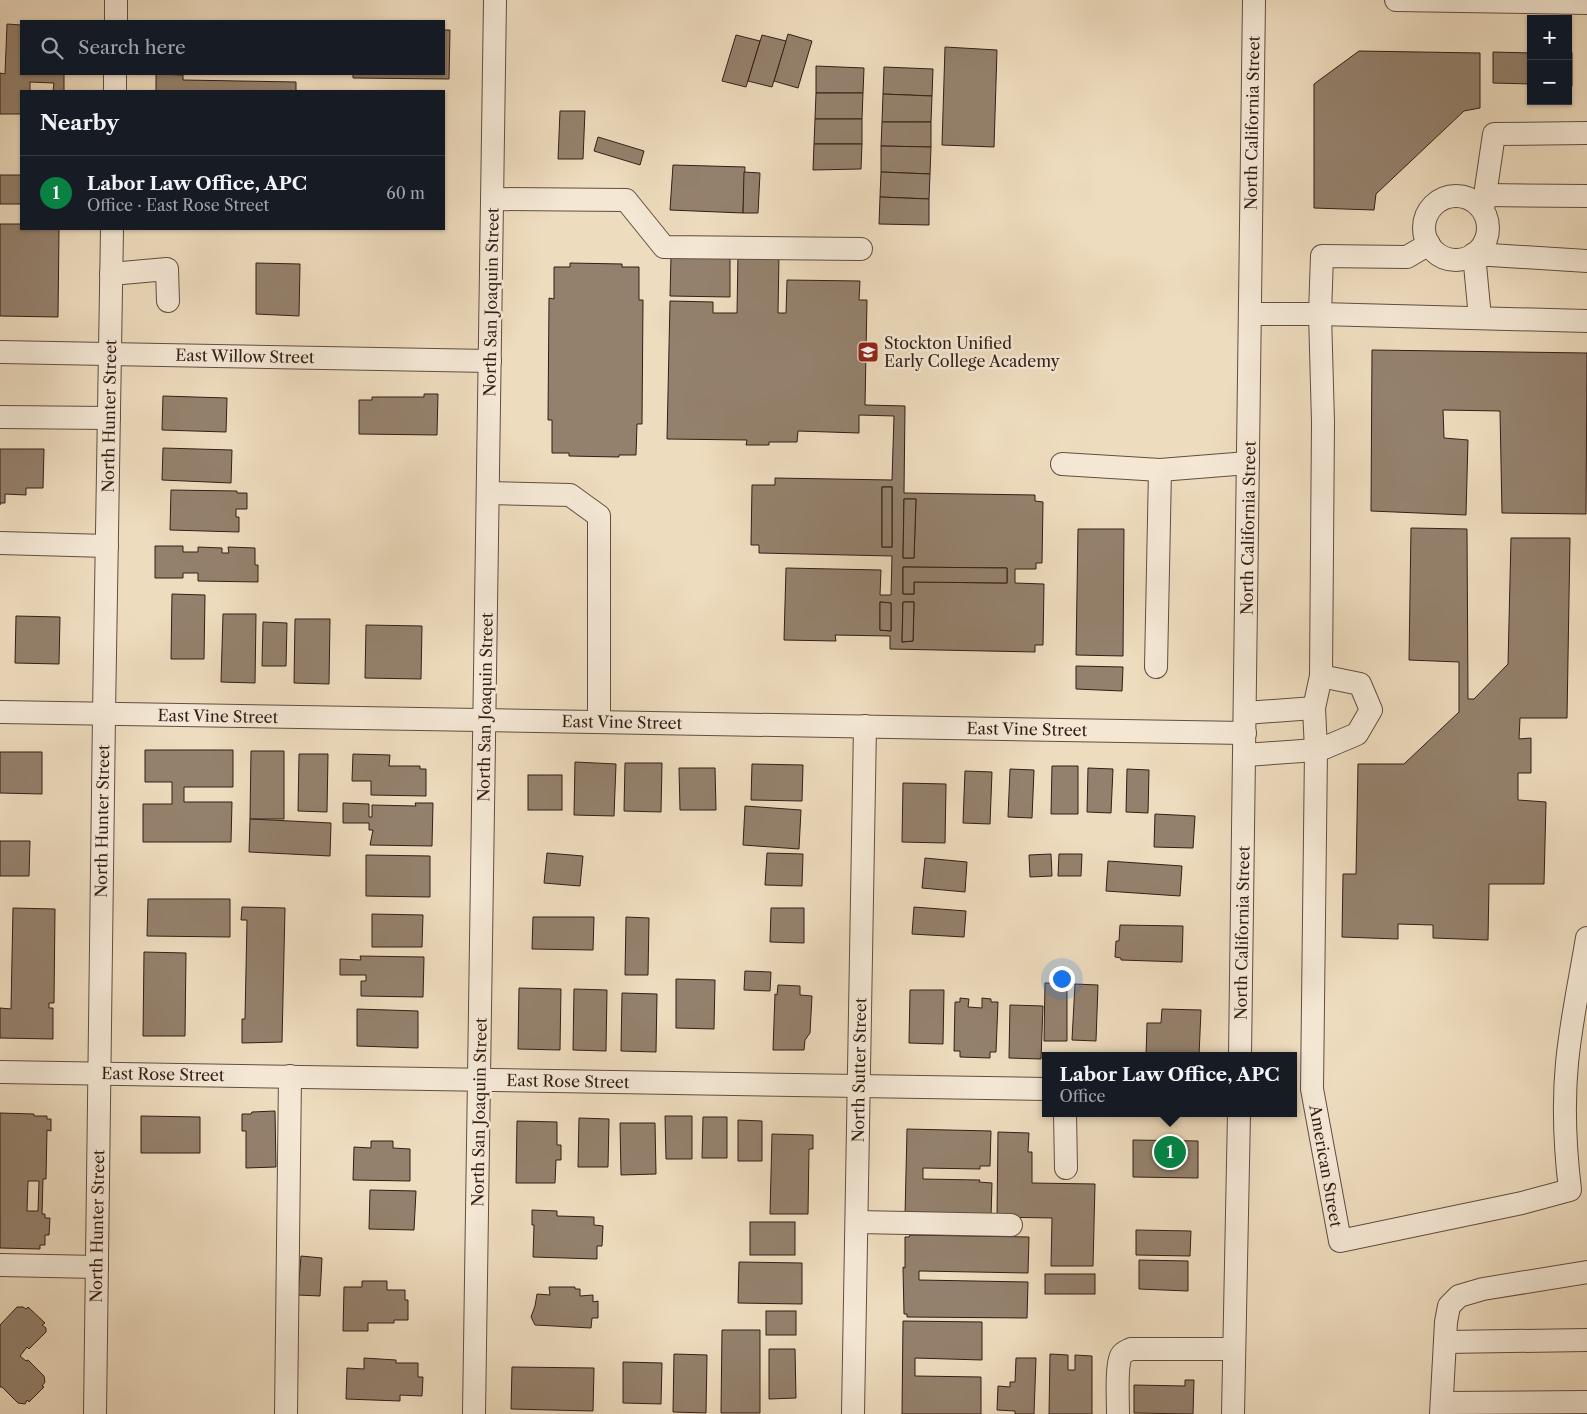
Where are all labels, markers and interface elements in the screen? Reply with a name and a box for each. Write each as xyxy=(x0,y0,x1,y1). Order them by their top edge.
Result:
map controls xyxy=(1527,15,1572,105)
button: + xyxy=(1527,15,1572,60)
search box xyxy=(20,20,445,75)
icon: search xyxy=(38,34,66,62)
street label: North California Street xyxy=(1240,35,1264,210)
text: Search here xyxy=(78,36,186,59)
button: − xyxy=(1527,60,1572,105)
text: Nearby xyxy=(40,110,119,135)
text: Labor Law Office, APC xyxy=(87,172,307,195)
text: 1 xyxy=(52,183,60,203)
text: 60 m xyxy=(386,183,425,203)
text: Office · East Rose Street xyxy=(87,195,269,215)
street label: North San Joaquin Street xyxy=(479,207,503,397)
place label: Stockton Unified Early College Academy xyxy=(884,333,1061,371)
street label: North Hunter Street xyxy=(98,339,120,493)
school or university icon: Stockton Unified Early College Academy xyxy=(856,340,880,364)
street label: East Willow Street xyxy=(175,345,315,367)
street label: North California Street xyxy=(1236,440,1260,615)
street label: North San Joaquin Street xyxy=(473,612,497,802)
street label: East Vine Street xyxy=(158,705,279,727)
street label: East Vine Street xyxy=(562,711,683,733)
street label: East Vine Street xyxy=(967,718,1088,740)
street label: North Hunter Street xyxy=(91,744,113,898)
street label: North California Street xyxy=(1230,845,1254,1020)
your location xyxy=(1049,966,1075,992)
street label: North Sutter Street xyxy=(848,997,870,1143)
street label: North San Joaquin Street xyxy=(467,1017,491,1207)
popup xyxy=(1042,1052,1297,1117)
street label: East Rose Street xyxy=(101,1063,225,1085)
text: Labor Law Office, APC xyxy=(1060,1063,1279,1086)
street label: East Rose Street xyxy=(506,1070,630,1092)
text: Office xyxy=(1060,1086,1106,1106)
street label: American Street xyxy=(1305,1102,1347,1229)
pin: 1 xyxy=(1154,1133,1186,1171)
street label: North Hunter Street xyxy=(86,1149,108,1303)

